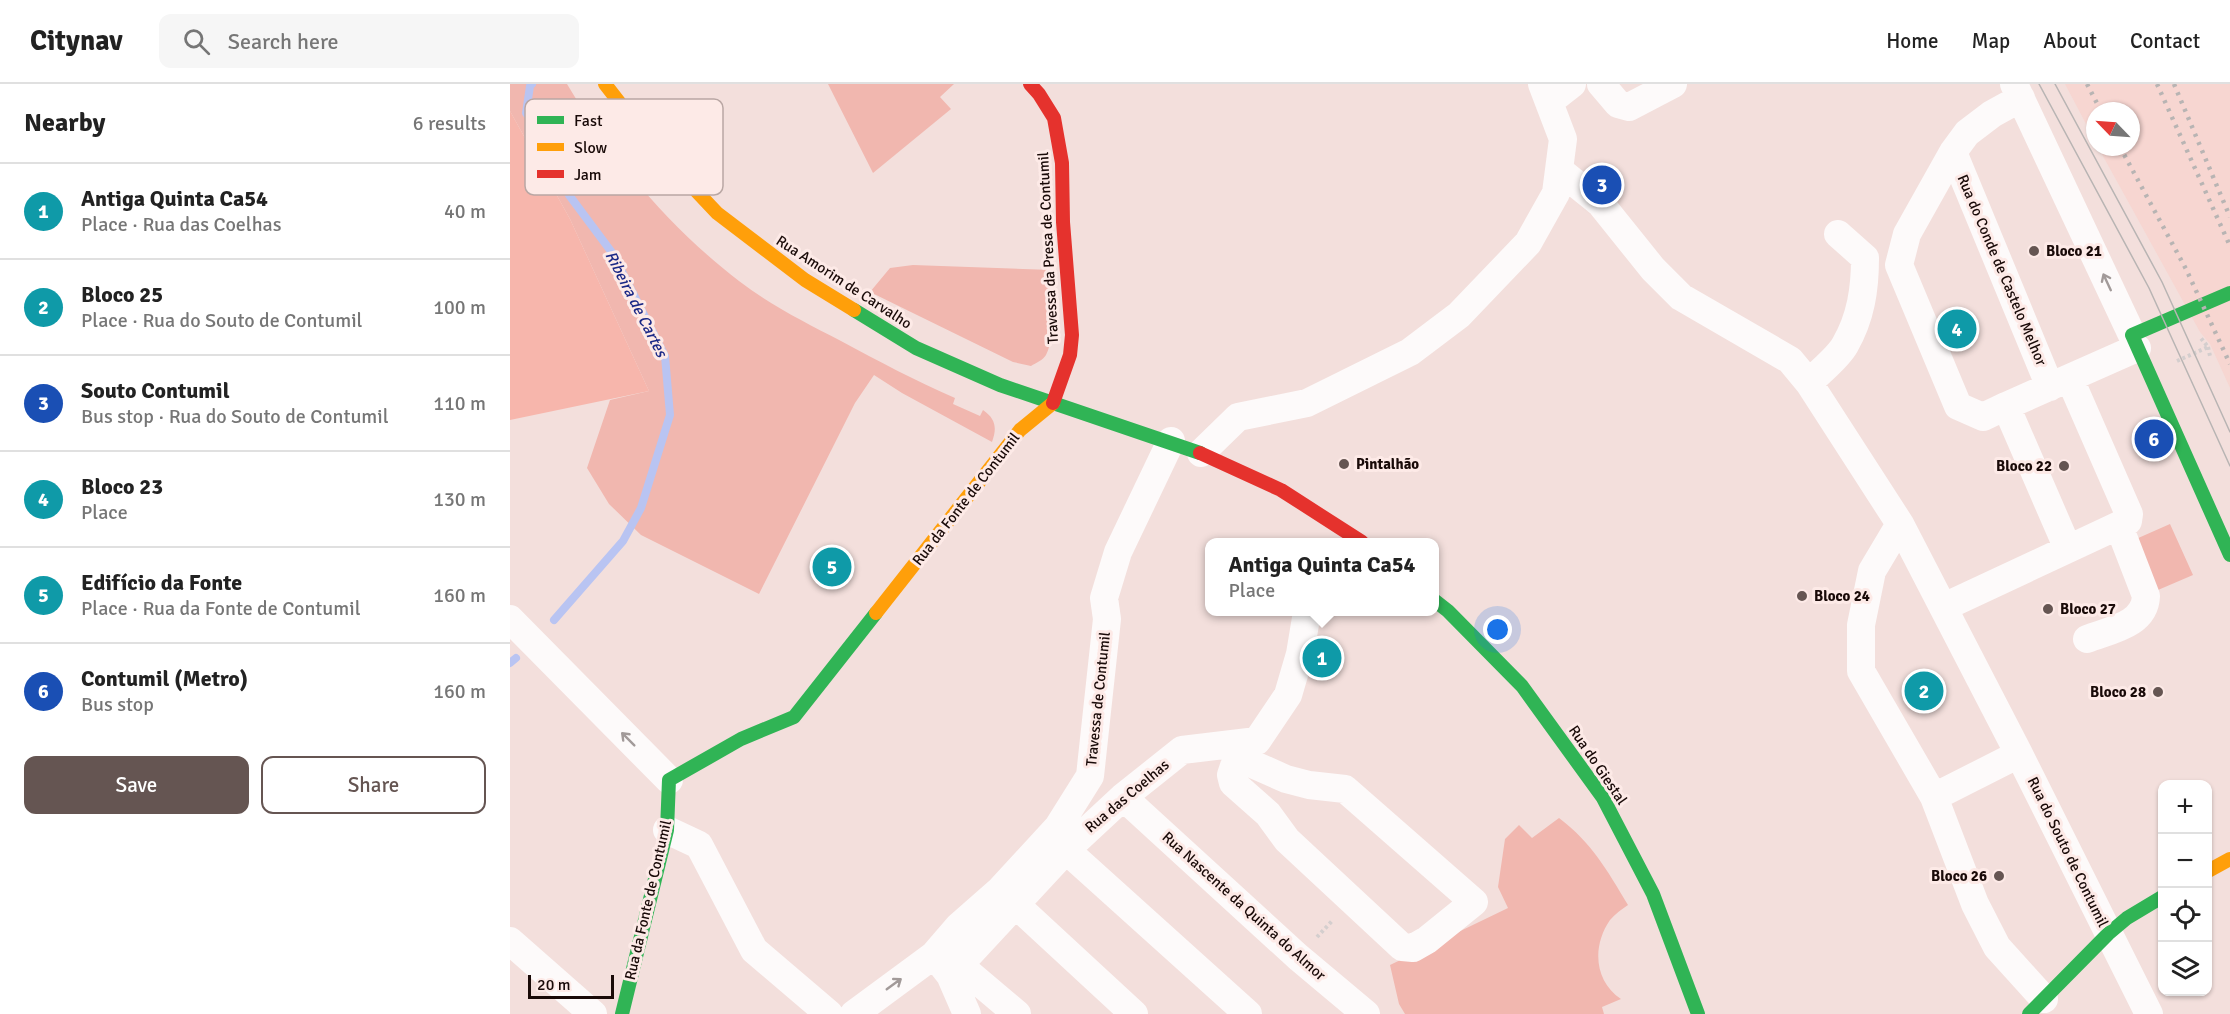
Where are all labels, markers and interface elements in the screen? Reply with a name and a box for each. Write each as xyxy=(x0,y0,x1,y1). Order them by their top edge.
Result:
search box xyxy=(159,14,579,68)
text: Citynav xyxy=(30,24,123,58)
icon: search xyxy=(180,25,213,58)
text: Search here xyxy=(228,28,339,55)
text: Home xyxy=(1886,28,1939,54)
text: Map xyxy=(1972,28,2010,54)
text: About xyxy=(2043,28,2097,54)
text: Contact xyxy=(2130,28,2200,54)
legend xyxy=(525,99,723,195)
north arrow xyxy=(2086,102,2140,156)
text: Nearby xyxy=(24,107,105,139)
text: 6 results xyxy=(413,111,486,136)
text: Fast xyxy=(574,111,603,131)
text: Slow xyxy=(574,138,608,158)
street label: Travessa da Presa de Contumil xyxy=(1034,151,1062,345)
pin: 3 xyxy=(1582,162,1622,208)
text: Jam xyxy=(574,165,602,185)
street label: Rua do Conde de Castelo Melhor xyxy=(1953,172,2051,369)
text: Antiga Quinta Ca54 xyxy=(81,185,268,212)
text: 1 xyxy=(38,199,49,224)
text: 40 m xyxy=(444,199,486,224)
text: Place · Rua das Coelhas xyxy=(81,212,281,237)
street label: Rua Amorim de Carvalho xyxy=(773,231,915,333)
place label: Bloco 21 xyxy=(2046,242,2102,260)
marker: Bloco 21 xyxy=(2027,244,2041,258)
water label: Ribeira de Cartes xyxy=(601,248,672,362)
one-way arrow xyxy=(2101,274,2112,292)
text: Bloco 25 xyxy=(81,281,163,308)
text: 2 xyxy=(38,295,49,320)
text: 100 m xyxy=(433,295,486,320)
pin: 4 xyxy=(1938,306,1976,352)
text: Place · Rua do Souto de Contumil xyxy=(81,308,362,333)
text: Souto Contumil xyxy=(81,377,230,404)
text: 3 xyxy=(38,391,49,416)
text: 110 m xyxy=(433,391,486,416)
text: Bus stop · Rua do Souto de Contumil xyxy=(81,404,389,429)
pin: 6 xyxy=(2134,416,2174,462)
street label: Rua da Fonte de Contumil xyxy=(909,429,1023,569)
place label: Pintalhão xyxy=(1356,455,1419,473)
marker: Pintalhão xyxy=(1337,457,1351,471)
place label: Bloco 22 xyxy=(1996,457,2052,475)
marker: Bloco 22 xyxy=(2057,459,2071,473)
text: Bloco 23 xyxy=(81,473,163,500)
text: 4 xyxy=(38,487,49,512)
text: 130 m xyxy=(433,487,486,512)
text: Place xyxy=(81,500,128,525)
popup xyxy=(1205,538,1439,616)
pin: 5 xyxy=(812,544,852,590)
text: Antiga Quinta Ca54 xyxy=(1229,551,1415,578)
text: Edifício da Fonte xyxy=(81,569,242,596)
text: Place xyxy=(1229,578,1275,603)
text: 5 xyxy=(38,583,49,608)
text: 160 m xyxy=(433,583,486,608)
place label: Bloco 24 xyxy=(1814,587,1870,605)
marker: Bloco 24 xyxy=(1795,589,1809,603)
text: Place · Rua da Fonte de Contumil xyxy=(81,596,361,621)
place label: Bloco 27 xyxy=(2060,600,2116,618)
marker: Bloco 27 xyxy=(2041,602,2055,616)
your location xyxy=(1483,615,1512,644)
street label: Travessa de Contumil xyxy=(1082,631,1114,767)
pin: 1 xyxy=(1302,636,1342,680)
text: Contumil (Metro) xyxy=(81,665,248,692)
pin: 2 xyxy=(1904,668,1944,714)
text: 6 xyxy=(38,679,49,704)
text: 160 m xyxy=(433,679,486,704)
place label: Bloco 28 xyxy=(2090,683,2146,701)
marker: Bloco 28 xyxy=(2151,685,2165,699)
text: Bus stop xyxy=(81,692,154,717)
street label: Rua do Giestal xyxy=(1565,722,1631,808)
one-way arrow xyxy=(621,731,636,746)
street label: Rua das Coelhas xyxy=(1081,755,1173,836)
button: Save xyxy=(24,756,249,814)
button: Share xyxy=(261,756,486,814)
street label: Rua do Souto de Contumil xyxy=(2024,774,2112,930)
map controls xyxy=(2158,780,2212,996)
button: + xyxy=(2158,780,2212,834)
street label: Rua da Fonte de Contumil xyxy=(621,818,675,982)
street label: Rua Nascente da Quinta do Almor xyxy=(1159,828,1330,984)
button: − xyxy=(2158,834,2212,888)
place label: Bloco 26 xyxy=(1931,867,1987,885)
marker: Bloco 26 xyxy=(1992,869,2006,883)
button: locate xyxy=(2158,888,2212,942)
button: layers xyxy=(2158,942,2212,996)
scale bar xyxy=(528,972,614,1000)
text: 20 m xyxy=(537,975,571,995)
one-way arrow xyxy=(886,978,902,991)

